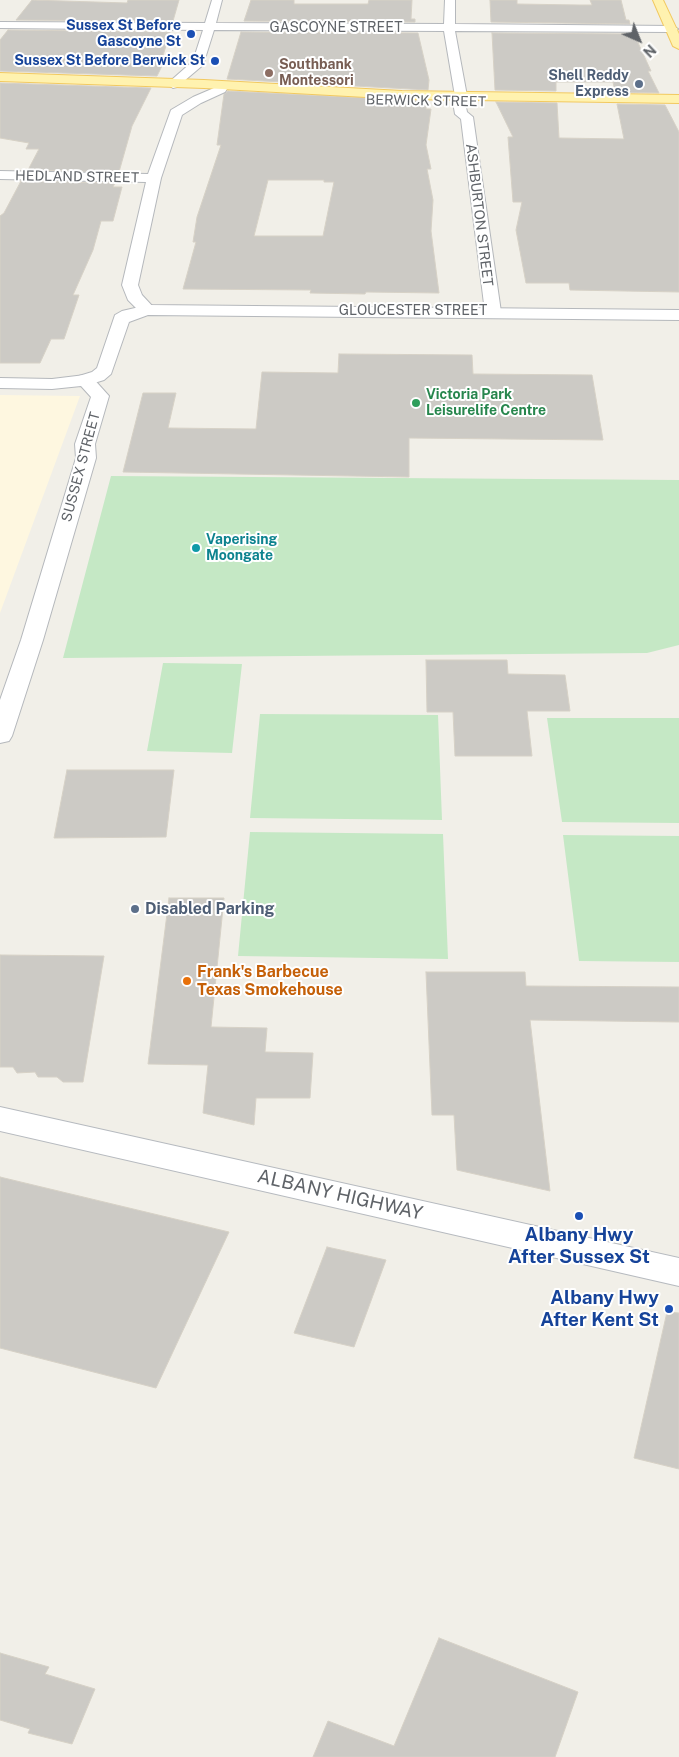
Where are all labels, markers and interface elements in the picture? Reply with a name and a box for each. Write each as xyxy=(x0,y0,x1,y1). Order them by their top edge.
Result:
north arrow xyxy=(614,15,664,65)
place label: Sussex St Before Gascoyne St xyxy=(66,18,181,50)
street label: GASCOYNE STREET xyxy=(270,20,402,36)
marker: Sussex St Before Gascoyne St xyxy=(185,28,197,40)
text: N xyxy=(640,41,659,60)
place label: Sussex St Before Berwick St xyxy=(14,53,205,69)
marker: Sussex St Before Berwick St xyxy=(209,55,221,67)
place label: Southbank Montessori xyxy=(279,57,354,90)
marker: Southbank Montessori xyxy=(263,67,275,79)
place label: Shell Reddy Express xyxy=(548,68,629,100)
marker: Shell Reddy Express xyxy=(633,78,645,90)
street label: BERWICK STREET xyxy=(366,92,486,110)
street label: ASHBURTON STREET xyxy=(462,143,496,287)
street label: HEDLAND STREET xyxy=(15,168,139,186)
street label: GLOUCESTER STREET xyxy=(339,303,487,319)
place label: Victoria Park Leisurelife Centre xyxy=(426,387,546,420)
marker: Victoria Park Leisurelife Centre xyxy=(410,397,422,409)
street label: SUSSEX STREET xyxy=(58,410,104,524)
place label: Vaperising Moongate xyxy=(206,532,277,564)
marker: Vaperising Moongate xyxy=(190,542,202,554)
place label: Disabled Parking xyxy=(145,899,274,919)
marker: Disabled Parking xyxy=(129,903,141,915)
place label: Frank's Barbecue Texas Smokehouse xyxy=(197,962,343,1000)
marker: Frank's Barbecue Texas Smokehouse xyxy=(181,975,193,987)
street label: ALBANY HIGHWAY xyxy=(255,1165,425,1225)
marker: Albany Hwy After Sussex St xyxy=(573,1210,585,1222)
place label: Albany Hwy After Sussex St xyxy=(508,1224,650,1268)
place label: Albany Hwy After Kent St xyxy=(540,1287,659,1331)
marker: Albany Hwy After Kent St xyxy=(663,1303,675,1315)

